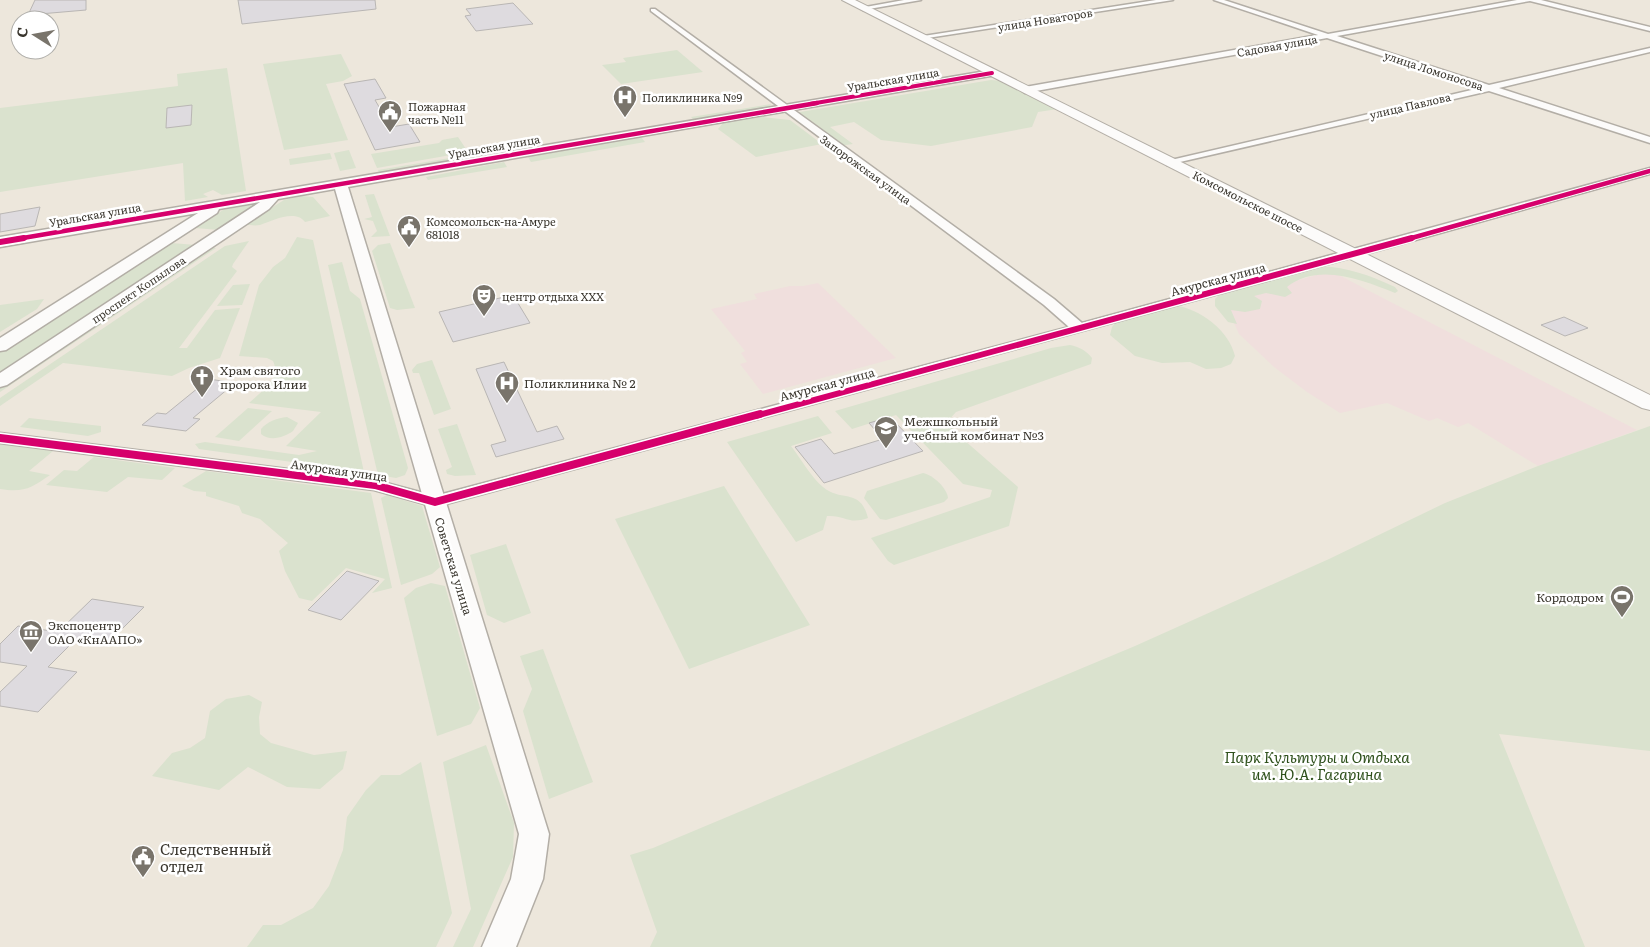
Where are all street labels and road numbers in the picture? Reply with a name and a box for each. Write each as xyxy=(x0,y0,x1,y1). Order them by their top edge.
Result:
street label: улица Новаторов xyxy=(996,4,1094,34)
street label: Садовая улица xyxy=(1236,30,1318,60)
street label: улица Ломоносова xyxy=(1382,46,1486,94)
street label: Уральская улица xyxy=(846,63,940,95)
street label: улица Павлова xyxy=(1368,88,1452,122)
street label: Уральская улица xyxy=(447,130,541,162)
street label: Запорожская улица xyxy=(817,130,915,208)
street label: Комсомольское шоссе xyxy=(1190,166,1306,236)
street label: Уральская улица xyxy=(48,198,142,230)
street label: проспект Копылова xyxy=(88,251,188,327)
street label: Амурская улица xyxy=(1168,258,1268,300)
street label: Амурская улица xyxy=(777,363,877,405)
street label: Амурская улица xyxy=(289,454,389,486)
street label: Советская улица xyxy=(431,515,478,618)

